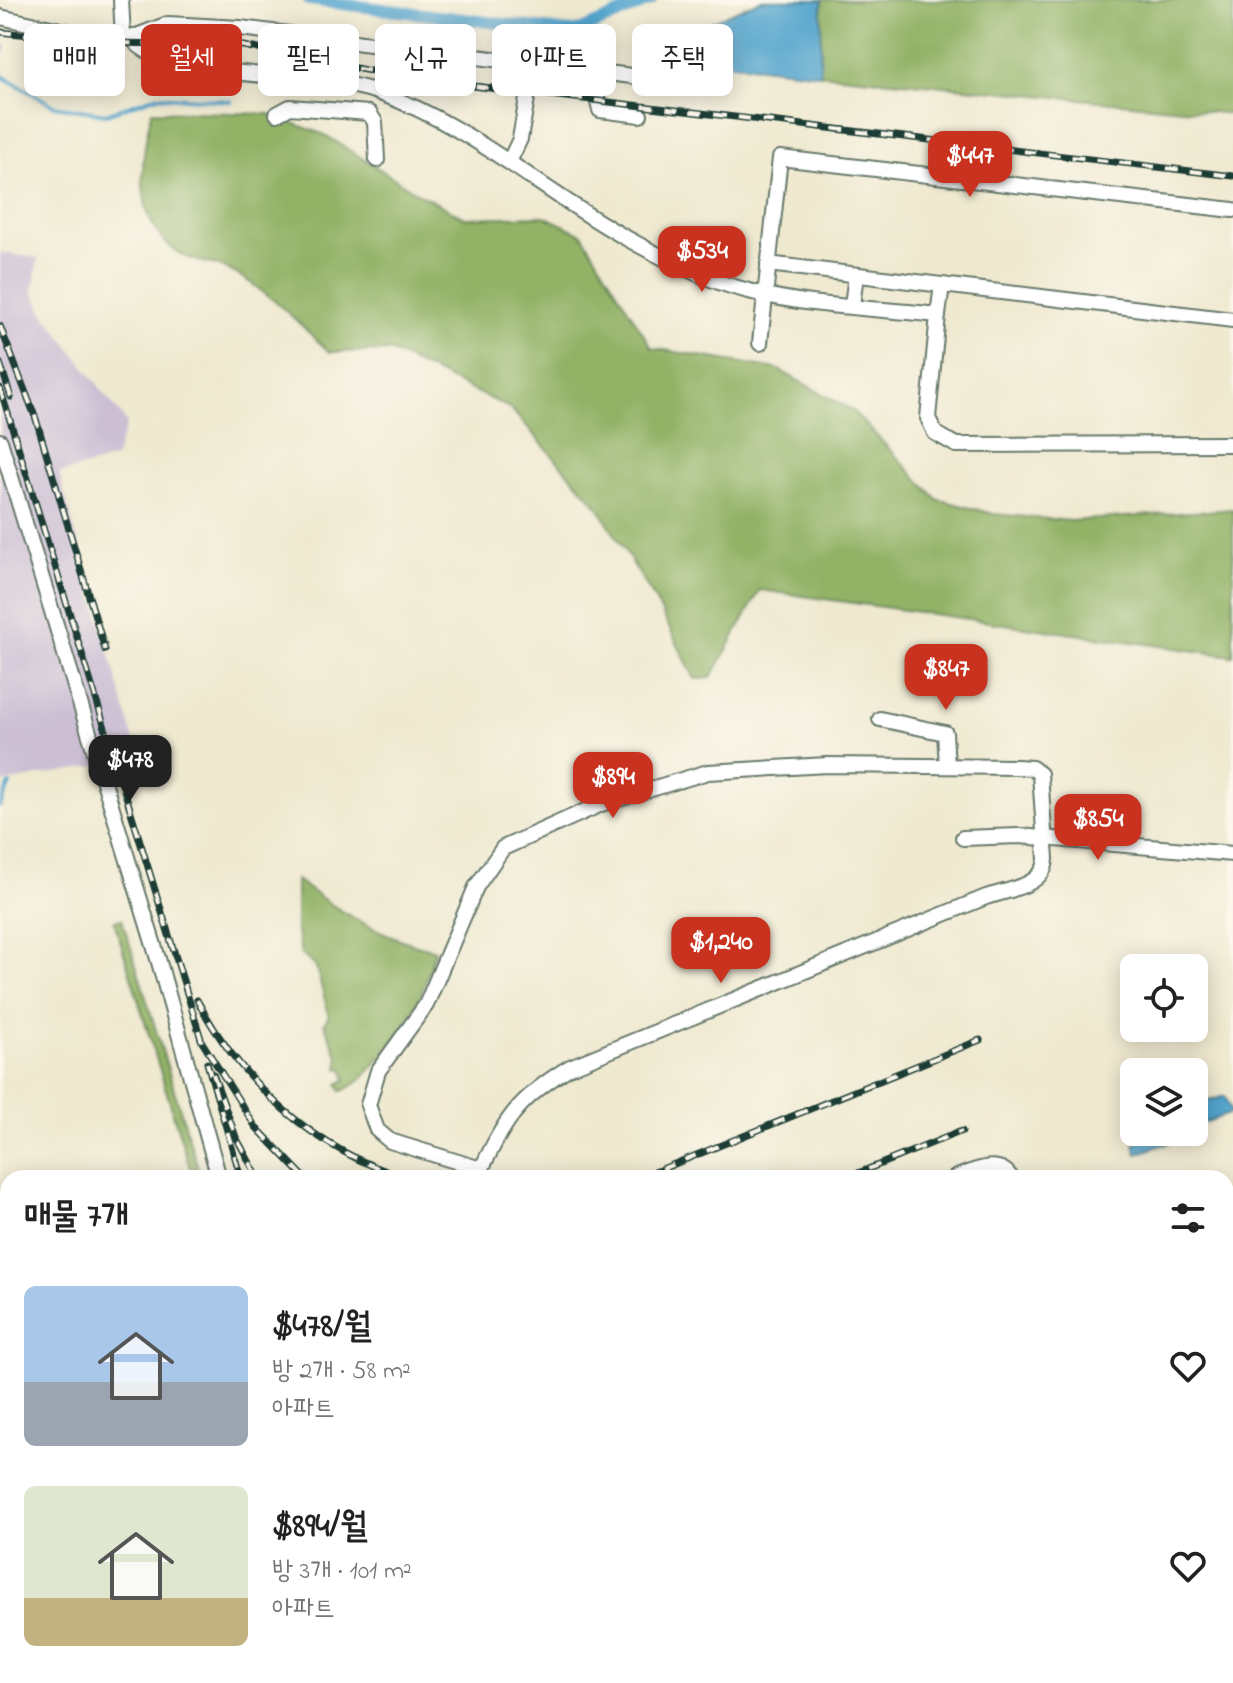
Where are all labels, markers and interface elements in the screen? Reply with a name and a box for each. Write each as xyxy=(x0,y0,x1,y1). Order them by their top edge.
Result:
chip: 매매 xyxy=(24,24,125,96)
chip: 월세 xyxy=(141,24,242,96)
chip: 필터 xyxy=(258,24,359,96)
chip: 신규 xyxy=(375,24,476,96)
chip: 아파트 xyxy=(492,24,616,96)
chip: 주택 xyxy=(632,24,733,96)
pin: $447 xyxy=(923,131,1017,199)
text: $447 xyxy=(946,138,994,176)
pin: $534 xyxy=(655,226,749,294)
text: $534 xyxy=(676,233,728,271)
pin: $847 xyxy=(899,644,993,712)
text: $847 xyxy=(923,651,969,689)
pin: $478 xyxy=(83,735,177,803)
text: $478 xyxy=(107,742,153,780)
pin: $894 xyxy=(566,752,660,820)
text: $894 xyxy=(591,759,635,797)
pin: $854 xyxy=(1051,794,1145,862)
text: $854 xyxy=(1072,801,1124,839)
pin: $1,240 xyxy=(656,917,786,985)
text: $1,240 xyxy=(689,924,753,962)
map controls xyxy=(1120,954,1208,1146)
button: locate xyxy=(1120,954,1208,1042)
button: layers xyxy=(1120,1058,1208,1146)
text: 매물 7개 xyxy=(24,1193,129,1243)
icon: filters xyxy=(1166,1196,1210,1240)
text: $478/월 xyxy=(272,1303,371,1353)
icon: home xyxy=(88,1318,184,1414)
icon: heart xyxy=(1166,1344,1210,1388)
text: 방 2개 · 58 m² xyxy=(272,1353,411,1391)
text: 아파트 xyxy=(272,1391,335,1429)
text: $894/월 xyxy=(272,1503,367,1553)
icon: home xyxy=(88,1518,184,1614)
icon: heart xyxy=(1166,1544,1210,1588)
text: 방 3개 · 101 m² xyxy=(272,1553,412,1591)
text: 아파트 xyxy=(272,1591,335,1629)

